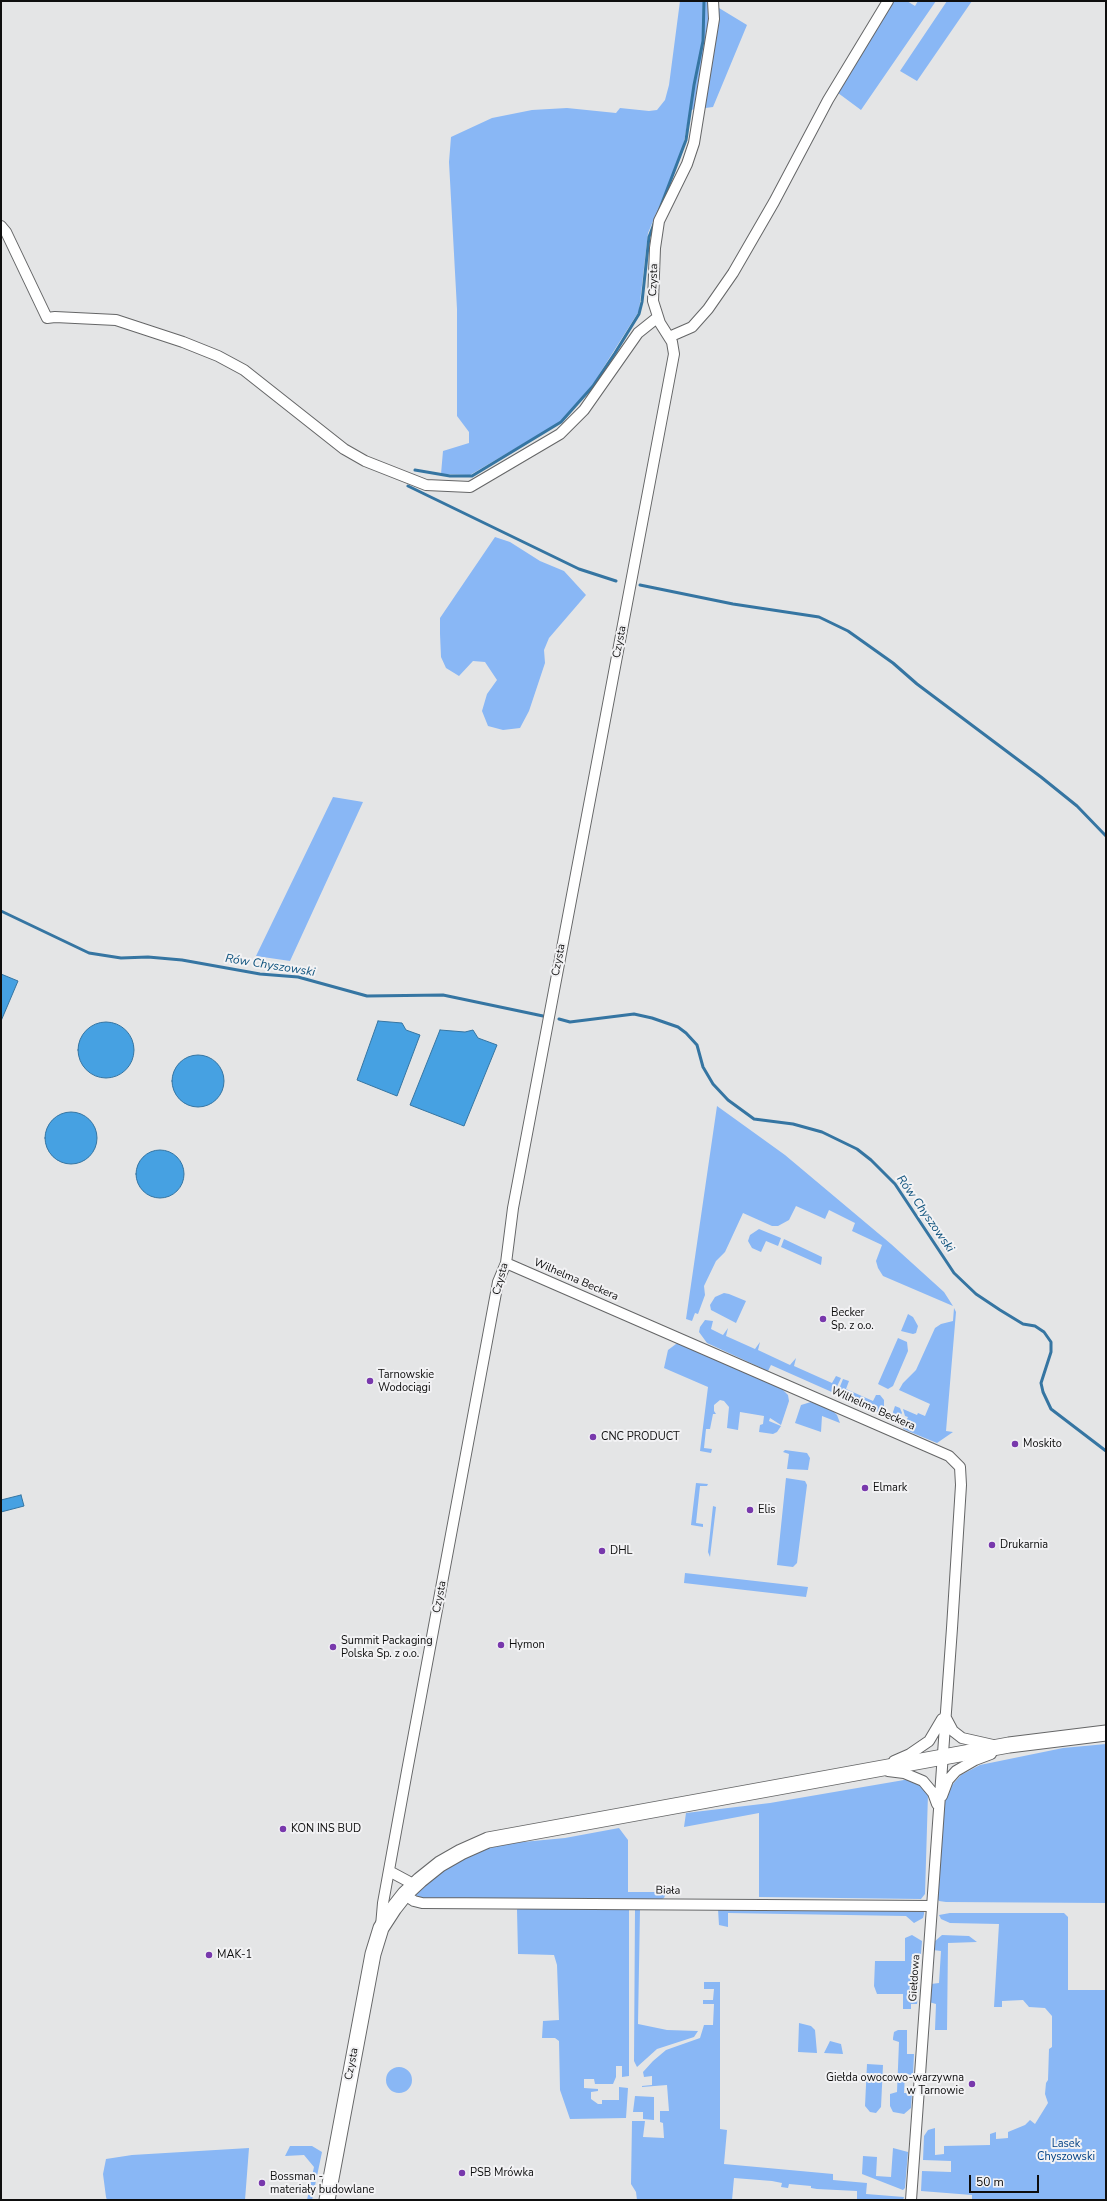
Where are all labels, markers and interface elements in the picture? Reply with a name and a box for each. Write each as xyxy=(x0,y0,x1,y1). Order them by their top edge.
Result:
street label: Czysta xyxy=(647,263,661,297)
street label: Czysta xyxy=(610,625,630,659)
street label: Czysta xyxy=(549,943,569,977)
water label: Rów Chyszowski xyxy=(224,952,316,980)
water label: Rów Chyszowski xyxy=(893,1173,957,1255)
street label: Wilhelma Beckera xyxy=(532,1256,620,1304)
street label: Czysta xyxy=(490,1261,512,1297)
place label: Becker Sp. z o.o. xyxy=(831,1306,874,1332)
marker: Becker Sp. z o.o. xyxy=(818,1314,828,1324)
place label: Tarnowskie Wodociągi xyxy=(378,1368,434,1394)
marker: Tarnowskie Wodociągi xyxy=(365,1376,375,1386)
street label: Wilhelma Beckera xyxy=(829,1385,917,1433)
place label: CNC PRODUCT xyxy=(601,1430,680,1444)
marker: CNC PRODUCT xyxy=(588,1432,598,1442)
place label: Moskito xyxy=(1023,1437,1062,1451)
marker: Moskito xyxy=(1010,1439,1020,1449)
place label: Elmark xyxy=(873,1481,907,1495)
marker: Elmark xyxy=(860,1483,870,1493)
place label: Elis xyxy=(758,1503,776,1517)
marker: Elis xyxy=(745,1505,755,1515)
place label: Drukarnia xyxy=(1000,1538,1048,1552)
marker: Drukarnia xyxy=(987,1540,997,1550)
place label: DHL xyxy=(610,1544,633,1558)
marker: DHL xyxy=(597,1546,607,1556)
street label: Czysta xyxy=(430,1580,450,1614)
place label: Summit Packaging Polska Sp. z o.o. xyxy=(341,1634,433,1660)
place label: Hymon xyxy=(509,1638,545,1652)
marker: Hymon xyxy=(496,1640,506,1650)
marker: Summit Packaging Polska Sp. z o.o. xyxy=(328,1642,338,1652)
place label: KON INS BUD xyxy=(291,1822,361,1836)
marker: KON INS BUD xyxy=(278,1824,288,1834)
street label: Biała xyxy=(655,1884,681,1898)
place label: MAK-1 xyxy=(217,1948,252,1962)
marker: MAK-1 xyxy=(204,1950,214,1960)
street label: Giełdowa xyxy=(907,1954,923,2002)
street label: Czysta xyxy=(342,2047,362,2081)
place label: Giełda owocowo-warzywna w Tarnowie xyxy=(826,2071,964,2097)
marker: Giełda owocowo-warzywna w Tarnowie xyxy=(967,2079,977,2089)
park label: Lasek Chyszowski xyxy=(1037,2137,1095,2163)
place label: PSB Mrówka xyxy=(470,2166,534,2180)
scale bar xyxy=(971,2167,1041,2193)
marker: PSB Mrówka xyxy=(457,2168,467,2178)
place label: Bossman - materiały budowlane xyxy=(270,2170,374,2196)
text: 50 m xyxy=(976,2174,1004,2190)
marker: Bossman - materiały budowlane xyxy=(257,2178,267,2188)

